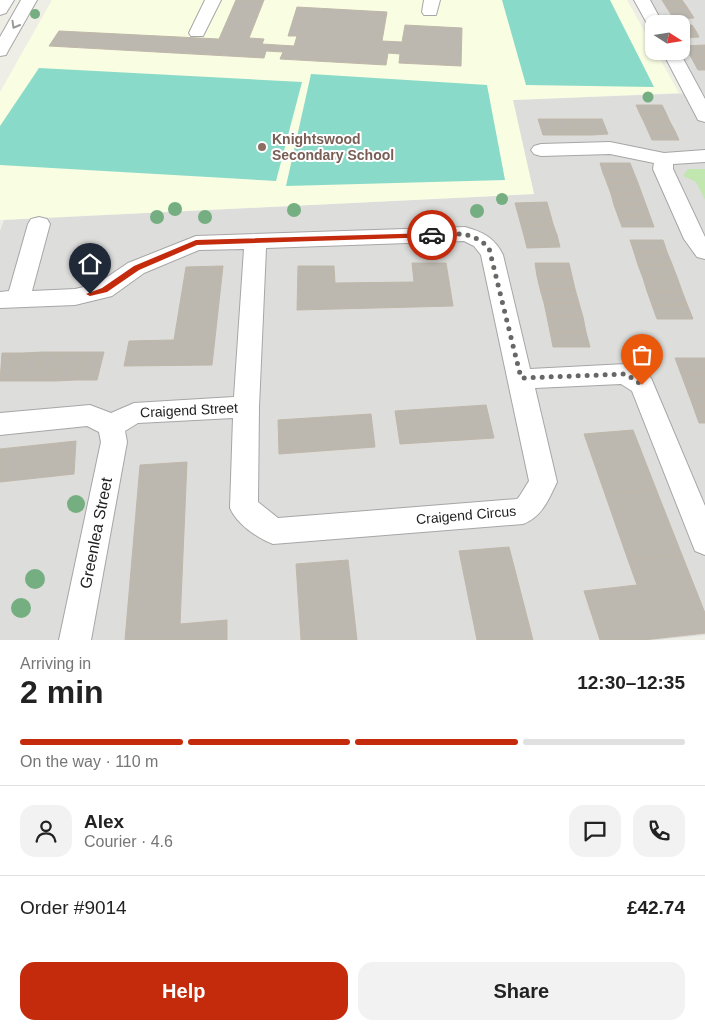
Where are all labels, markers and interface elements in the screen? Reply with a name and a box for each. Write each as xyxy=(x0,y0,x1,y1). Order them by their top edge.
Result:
north arrow xyxy=(645,15,690,60)
map controls xyxy=(645,15,690,60)
one-way arrow xyxy=(11,20,21,29)
place label: Knightswood Secondary School xyxy=(272,131,394,163)
marker: Knightswood Secondary School xyxy=(256,141,268,153)
courier xyxy=(407,210,457,260)
icon: car xyxy=(418,221,446,249)
pin xyxy=(69,243,111,294)
icon: home xyxy=(76,250,104,278)
pin xyxy=(621,334,663,385)
icon: bag xyxy=(628,341,656,369)
street label: Craigend Street xyxy=(140,399,238,421)
street label: Greenlea Street xyxy=(77,475,115,590)
street label: Craigend Circus xyxy=(415,503,517,527)
text: Arriving in xyxy=(20,655,91,672)
text: 12:30–12:35 xyxy=(577,672,685,693)
text: 2 min xyxy=(20,674,104,710)
text: On the way · 110 m xyxy=(20,753,158,770)
button: person xyxy=(20,805,72,857)
button: chat xyxy=(569,805,621,857)
button: phone xyxy=(633,805,685,857)
text: Alex xyxy=(84,811,124,832)
text: Courier · 4.6 xyxy=(84,833,173,850)
text: Order #9014 xyxy=(20,897,127,918)
text: £42.74 xyxy=(627,897,685,918)
button: Help xyxy=(20,962,348,1020)
button: Share xyxy=(358,962,685,1020)

